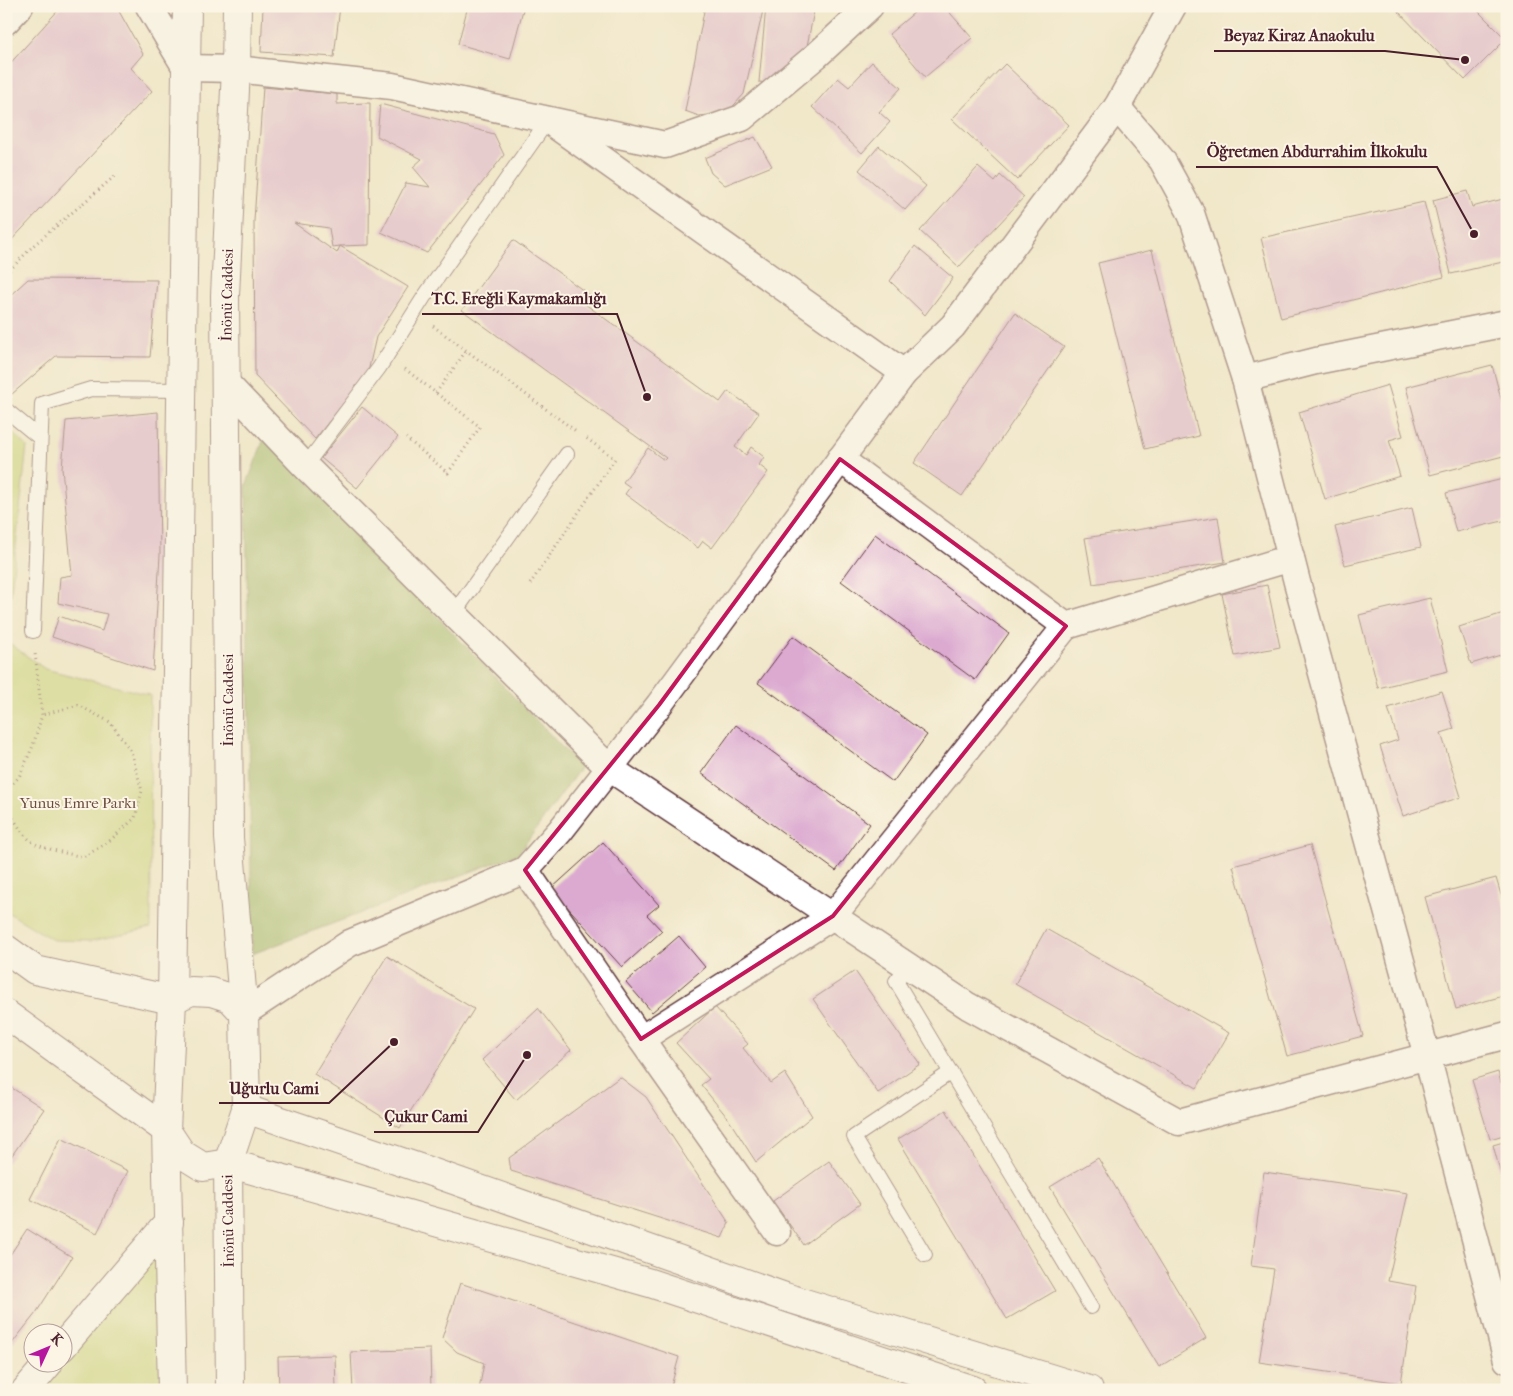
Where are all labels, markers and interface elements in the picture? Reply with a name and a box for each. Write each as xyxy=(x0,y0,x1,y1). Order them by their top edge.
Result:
callout: Beyaz Kiraz Anaokulu xyxy=(1214,20,1385,51)
text: Beyaz Kiraz Anaokulu xyxy=(1223,26,1376,46)
callout: Öğretmen Abdurrahim İlkokulu xyxy=(1196,136,1437,167)
text: Öğretmen Abdurrahim İlkokulu xyxy=(1207,141,1428,162)
street label: İnönü Caddesi xyxy=(217,248,237,342)
callout: T.C. Ereğli Kaymakamlığı xyxy=(422,283,617,314)
text: T.C. Ereğli Kaymakamlığı xyxy=(431,289,607,309)
street label: İnönü Caddesi xyxy=(219,653,237,747)
park label: Yunus Emre Parkı xyxy=(19,794,137,812)
callout: Uğurlu Cami xyxy=(219,1072,329,1103)
text: Uğurlu Cami xyxy=(228,1079,319,1099)
callout: Çukur Cami xyxy=(374,1101,478,1132)
text: Çukur Cami xyxy=(384,1107,468,1127)
street label: İnönü Caddesi xyxy=(218,1174,238,1268)
north arrow xyxy=(22,1324,72,1374)
text: K xyxy=(47,1330,67,1349)

